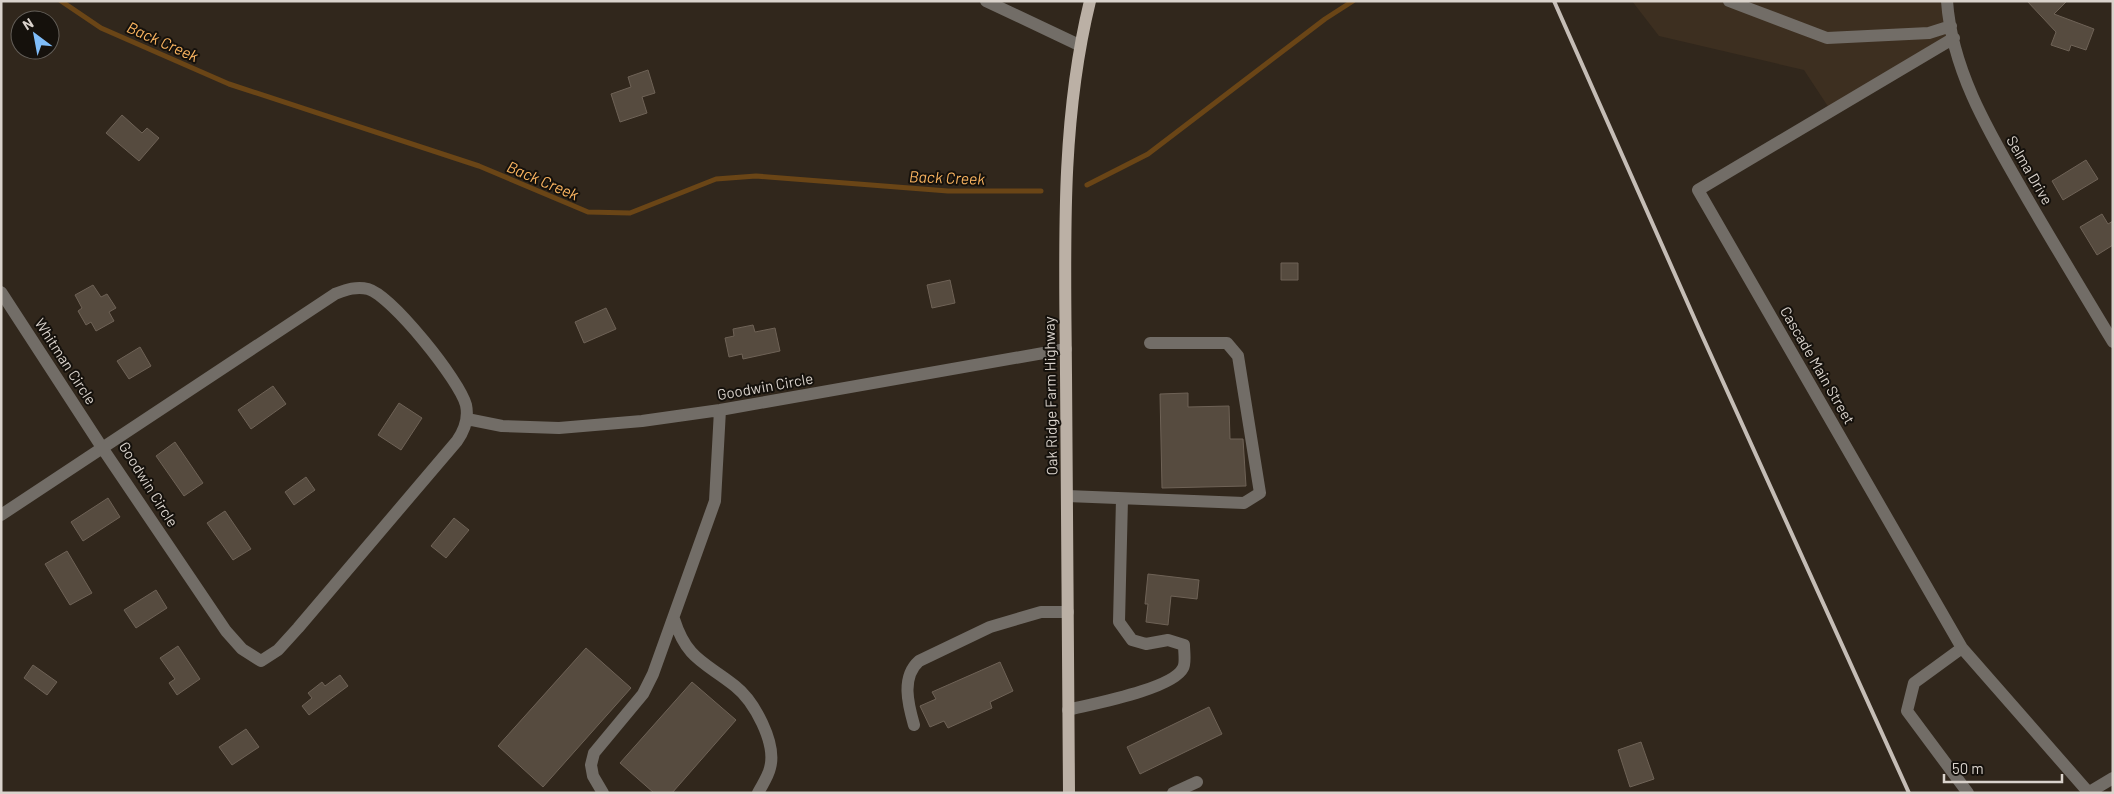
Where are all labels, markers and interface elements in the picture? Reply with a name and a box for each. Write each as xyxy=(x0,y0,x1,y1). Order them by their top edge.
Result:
north arrow xyxy=(10,10,60,60)
text: N xyxy=(19,14,36,33)
water label: Back Creek xyxy=(124,17,202,65)
street label: Selma Drive xyxy=(2003,132,2057,208)
water label: Back Creek xyxy=(504,156,582,204)
water label: Back Creek xyxy=(909,166,986,188)
street label: Cascade Main Street xyxy=(1777,303,1859,427)
street label: Whitman Circle xyxy=(31,314,101,408)
street label: Oak Ridge Farm Highway xyxy=(1040,316,1060,476)
street label: Goodwin Circle xyxy=(716,369,814,403)
street label: Goodwin Circle xyxy=(116,438,182,530)
scale bar xyxy=(1944,752,2062,784)
text: 50 m xyxy=(1952,759,1984,777)

